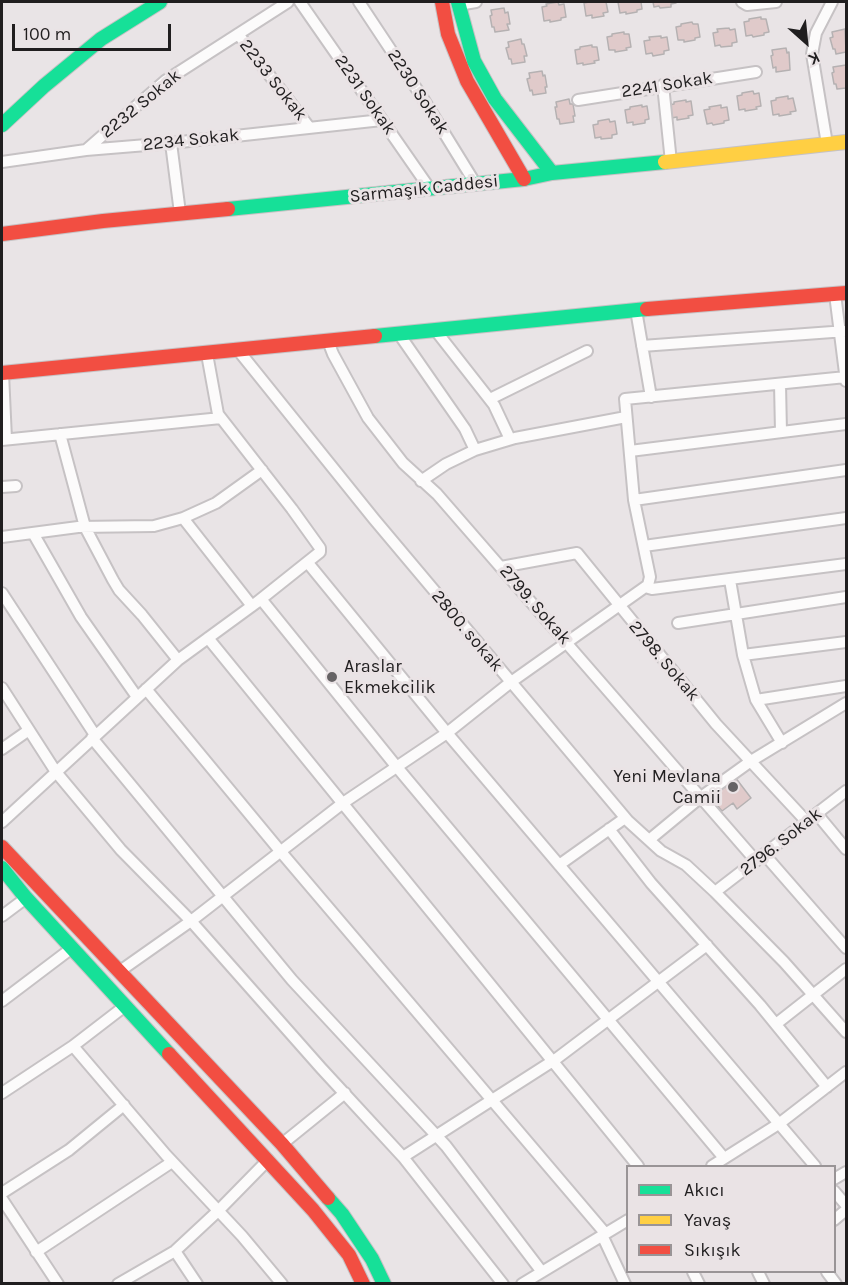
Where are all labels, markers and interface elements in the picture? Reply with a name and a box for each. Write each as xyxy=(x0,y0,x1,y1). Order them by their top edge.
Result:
scale bar xyxy=(15,12,174,50)
north arrow xyxy=(776,12,836,72)
text: 100 m xyxy=(23,23,71,45)
street label: 2233 Sokak xyxy=(235,35,311,125)
street label: 2230 Sokak xyxy=(382,45,454,139)
text: K xyxy=(805,48,823,69)
street label: 2231 Sokak xyxy=(330,51,400,139)
street label: 2232 Sokak xyxy=(96,65,186,143)
street label: 2241 Sokak xyxy=(620,67,714,103)
street label: 2234 Sokak xyxy=(142,124,240,156)
street label: Sarmaşık Caddesi xyxy=(348,170,500,208)
street label: 2799. Sokak xyxy=(495,561,575,649)
street label: 2800. sokak xyxy=(427,586,507,676)
street label: 2798. Sokak xyxy=(624,616,704,706)
place label: Araslar Ekmekcilik xyxy=(344,656,436,698)
marker: Araslar Ekmekcilik xyxy=(325,670,339,684)
place label: Yeni Mevlana Camii xyxy=(613,766,721,808)
marker: Yeni Mevlana Camii xyxy=(726,780,740,794)
street label: 2796. Sokak xyxy=(736,803,826,881)
legend xyxy=(626,1165,836,1273)
text: Akıcı xyxy=(684,1179,725,1201)
text: Yavaş xyxy=(684,1209,731,1231)
text: Sıkışık xyxy=(684,1239,741,1261)

